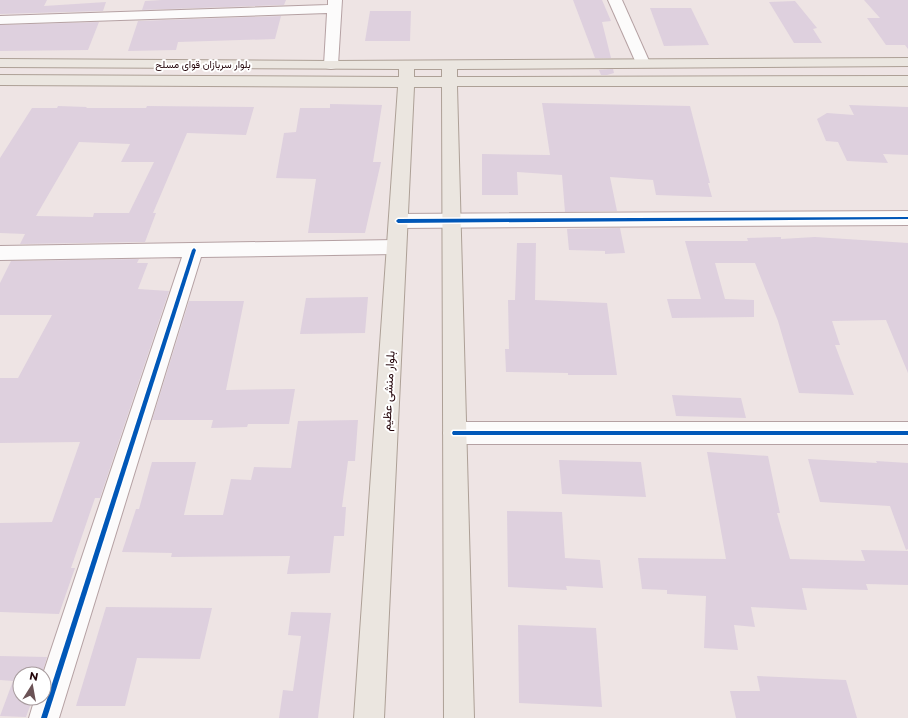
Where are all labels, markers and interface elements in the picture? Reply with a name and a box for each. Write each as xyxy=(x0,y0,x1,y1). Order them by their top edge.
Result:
street label: بلوار سربازان قوای مسلح xyxy=(155,58,251,71)
street label: بلوار منشی عظیم xyxy=(378,350,399,432)
north arrow xyxy=(12,666,52,706)
text: N xyxy=(28,668,40,684)

